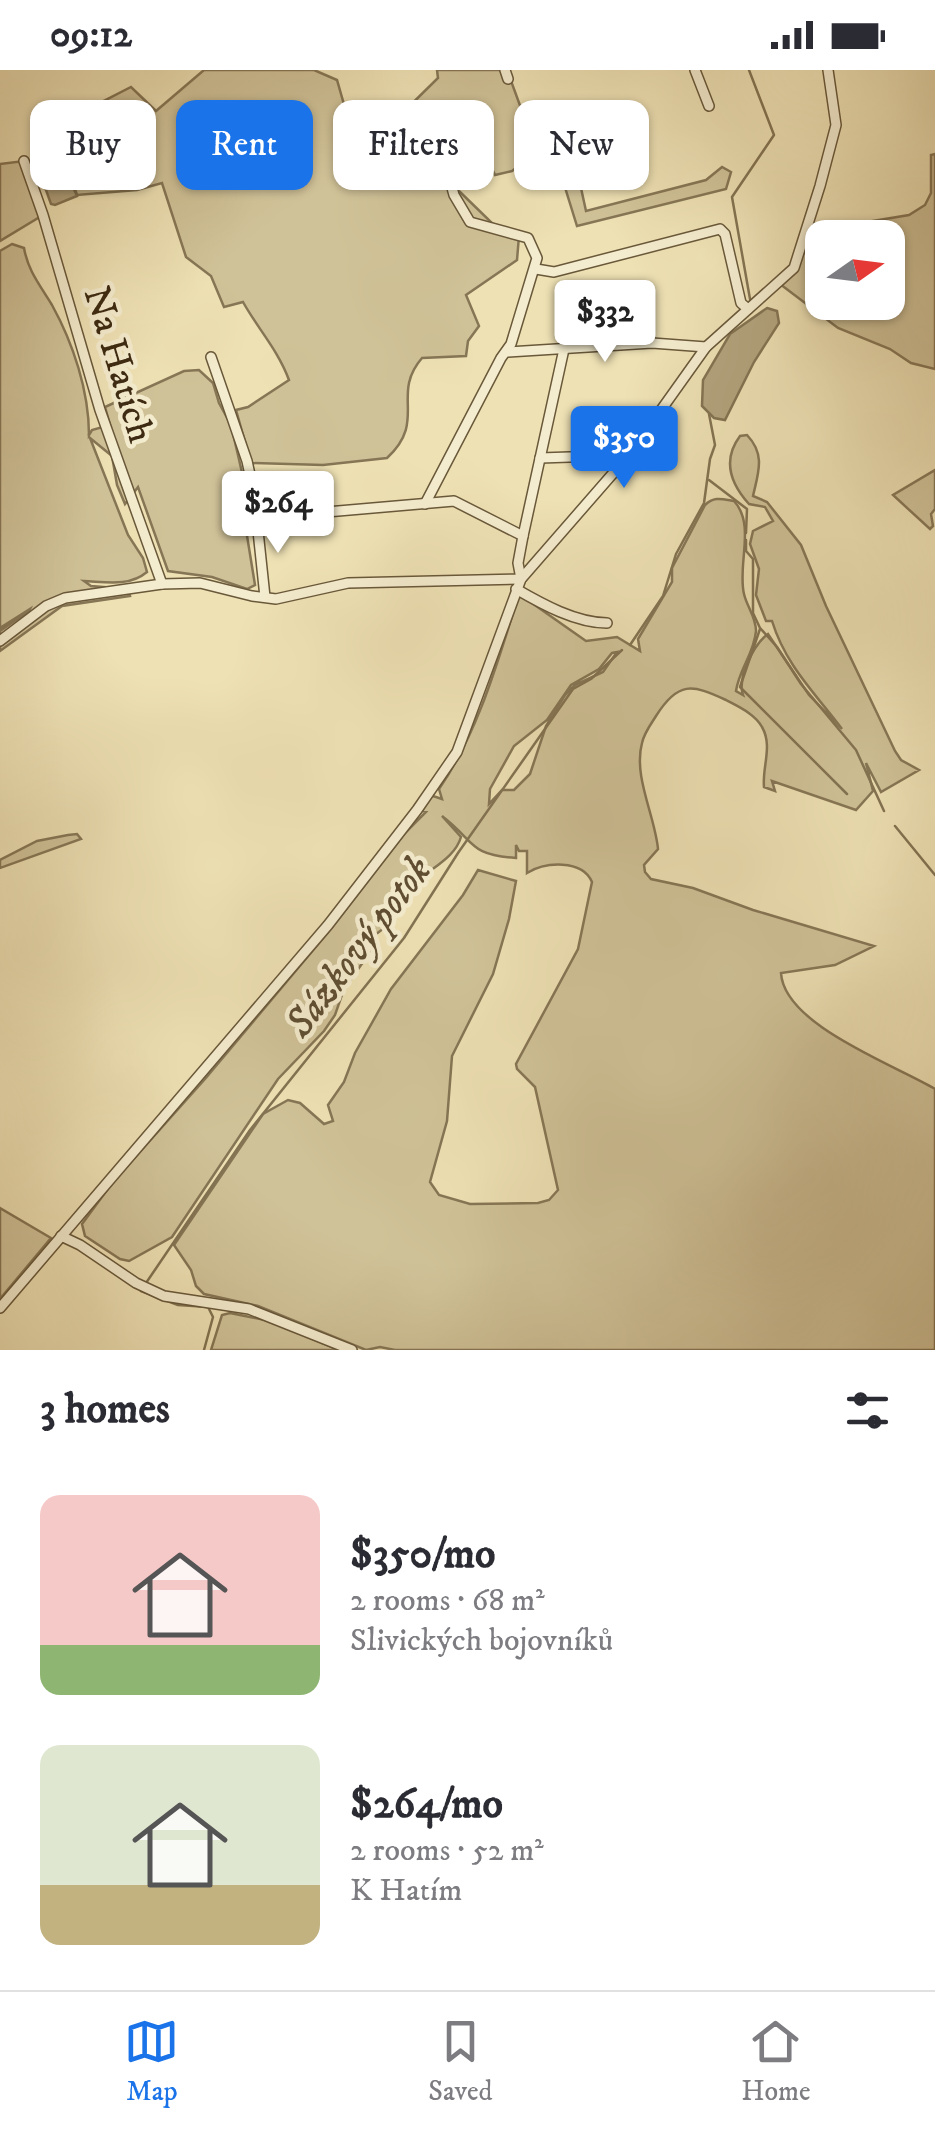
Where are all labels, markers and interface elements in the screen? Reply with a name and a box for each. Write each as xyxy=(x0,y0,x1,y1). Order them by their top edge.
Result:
text: 09:12 xyxy=(50,11,132,59)
chip: Buy xyxy=(30,100,156,190)
chip: Rent xyxy=(176,100,313,190)
chip: Filters xyxy=(333,100,494,190)
chip: New xyxy=(514,100,649,190)
north arrow xyxy=(805,220,905,320)
map controls xyxy=(805,220,905,320)
pin: $332 xyxy=(546,280,664,365)
street label: Na Hatích xyxy=(72,281,165,449)
text: $332 xyxy=(576,292,634,332)
pin: $350 xyxy=(565,406,683,491)
text: $350 xyxy=(593,418,655,458)
pin: $264 xyxy=(219,471,337,556)
text: $264 xyxy=(244,483,312,523)
water label: Sázkový potok xyxy=(275,847,444,1049)
icon: filters xyxy=(840,1383,895,1438)
text: 3 homes xyxy=(40,1384,170,1436)
text: $350/mo xyxy=(350,1529,495,1581)
icon: home xyxy=(120,1535,240,1655)
text: 2 rooms · 68 m² xyxy=(350,1581,545,1621)
text: Slivických bojovníků xyxy=(350,1621,613,1661)
text: $264/mo xyxy=(350,1779,503,1831)
icon: home xyxy=(120,1785,240,1905)
text: 2 rooms · 52 m² xyxy=(350,1831,544,1871)
text: K Hatím xyxy=(350,1871,462,1911)
tab: Map xyxy=(124,2014,179,2109)
tab: Saved xyxy=(428,2014,493,2109)
tab: Home xyxy=(741,2014,811,2109)

